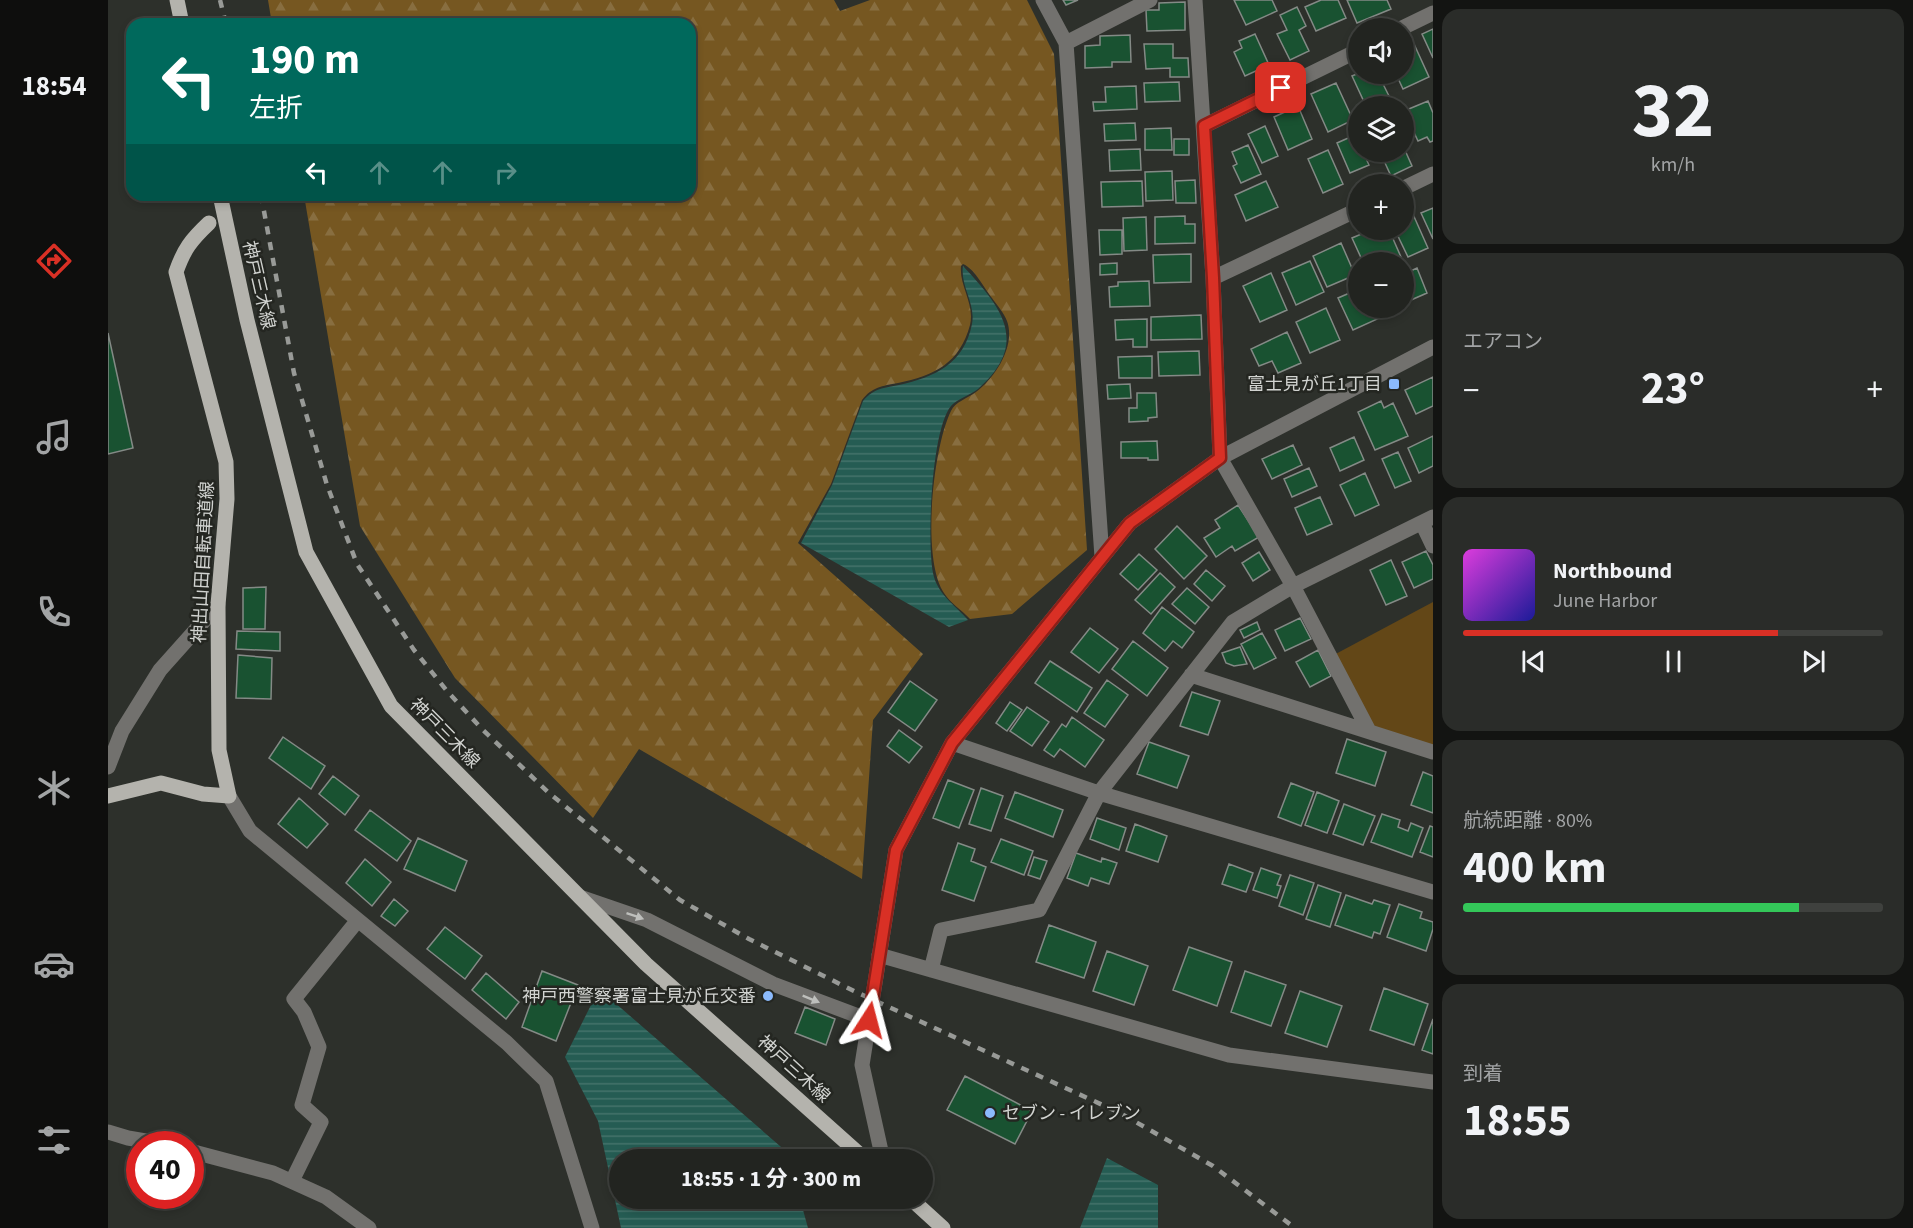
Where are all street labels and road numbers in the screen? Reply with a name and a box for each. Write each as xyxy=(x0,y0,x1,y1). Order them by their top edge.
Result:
street label: 神戸三木線 xyxy=(236,238,281,332)
street label: 神出山田自転車道線 xyxy=(187,480,220,644)
street label: 神戸三木線 xyxy=(404,693,485,774)
street label: 神戸三木線 xyxy=(752,1030,835,1109)

